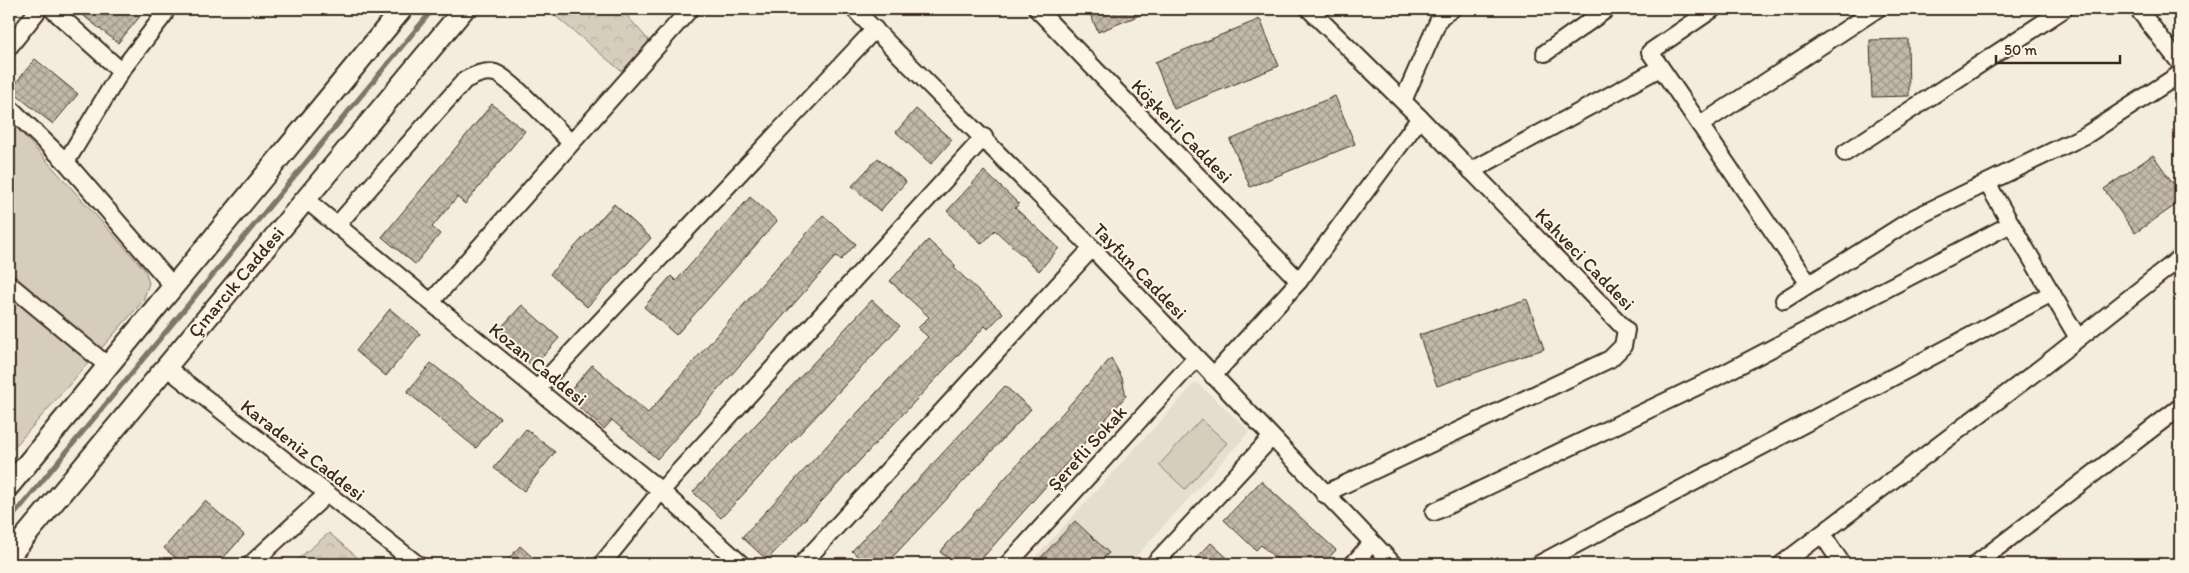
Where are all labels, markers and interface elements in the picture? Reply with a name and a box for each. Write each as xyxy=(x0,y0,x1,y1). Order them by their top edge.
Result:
scale bar xyxy=(1996,32,2120,64)
text: 50 m xyxy=(2004,41,2037,59)
street label: Köşkerli Caddesi xyxy=(1127,74,1237,188)
street label: Kahveci Caddesi xyxy=(1530,203,1640,315)
street label: Tayfun Caddesi xyxy=(1088,218,1192,324)
street label: Çınarcık Caddesi xyxy=(183,222,289,342)
street label: Kozan Caddesi xyxy=(484,318,592,410)
street label: Karadeniz Caddesi xyxy=(236,394,370,506)
street label: Şerefli Sokak xyxy=(1043,400,1132,496)

